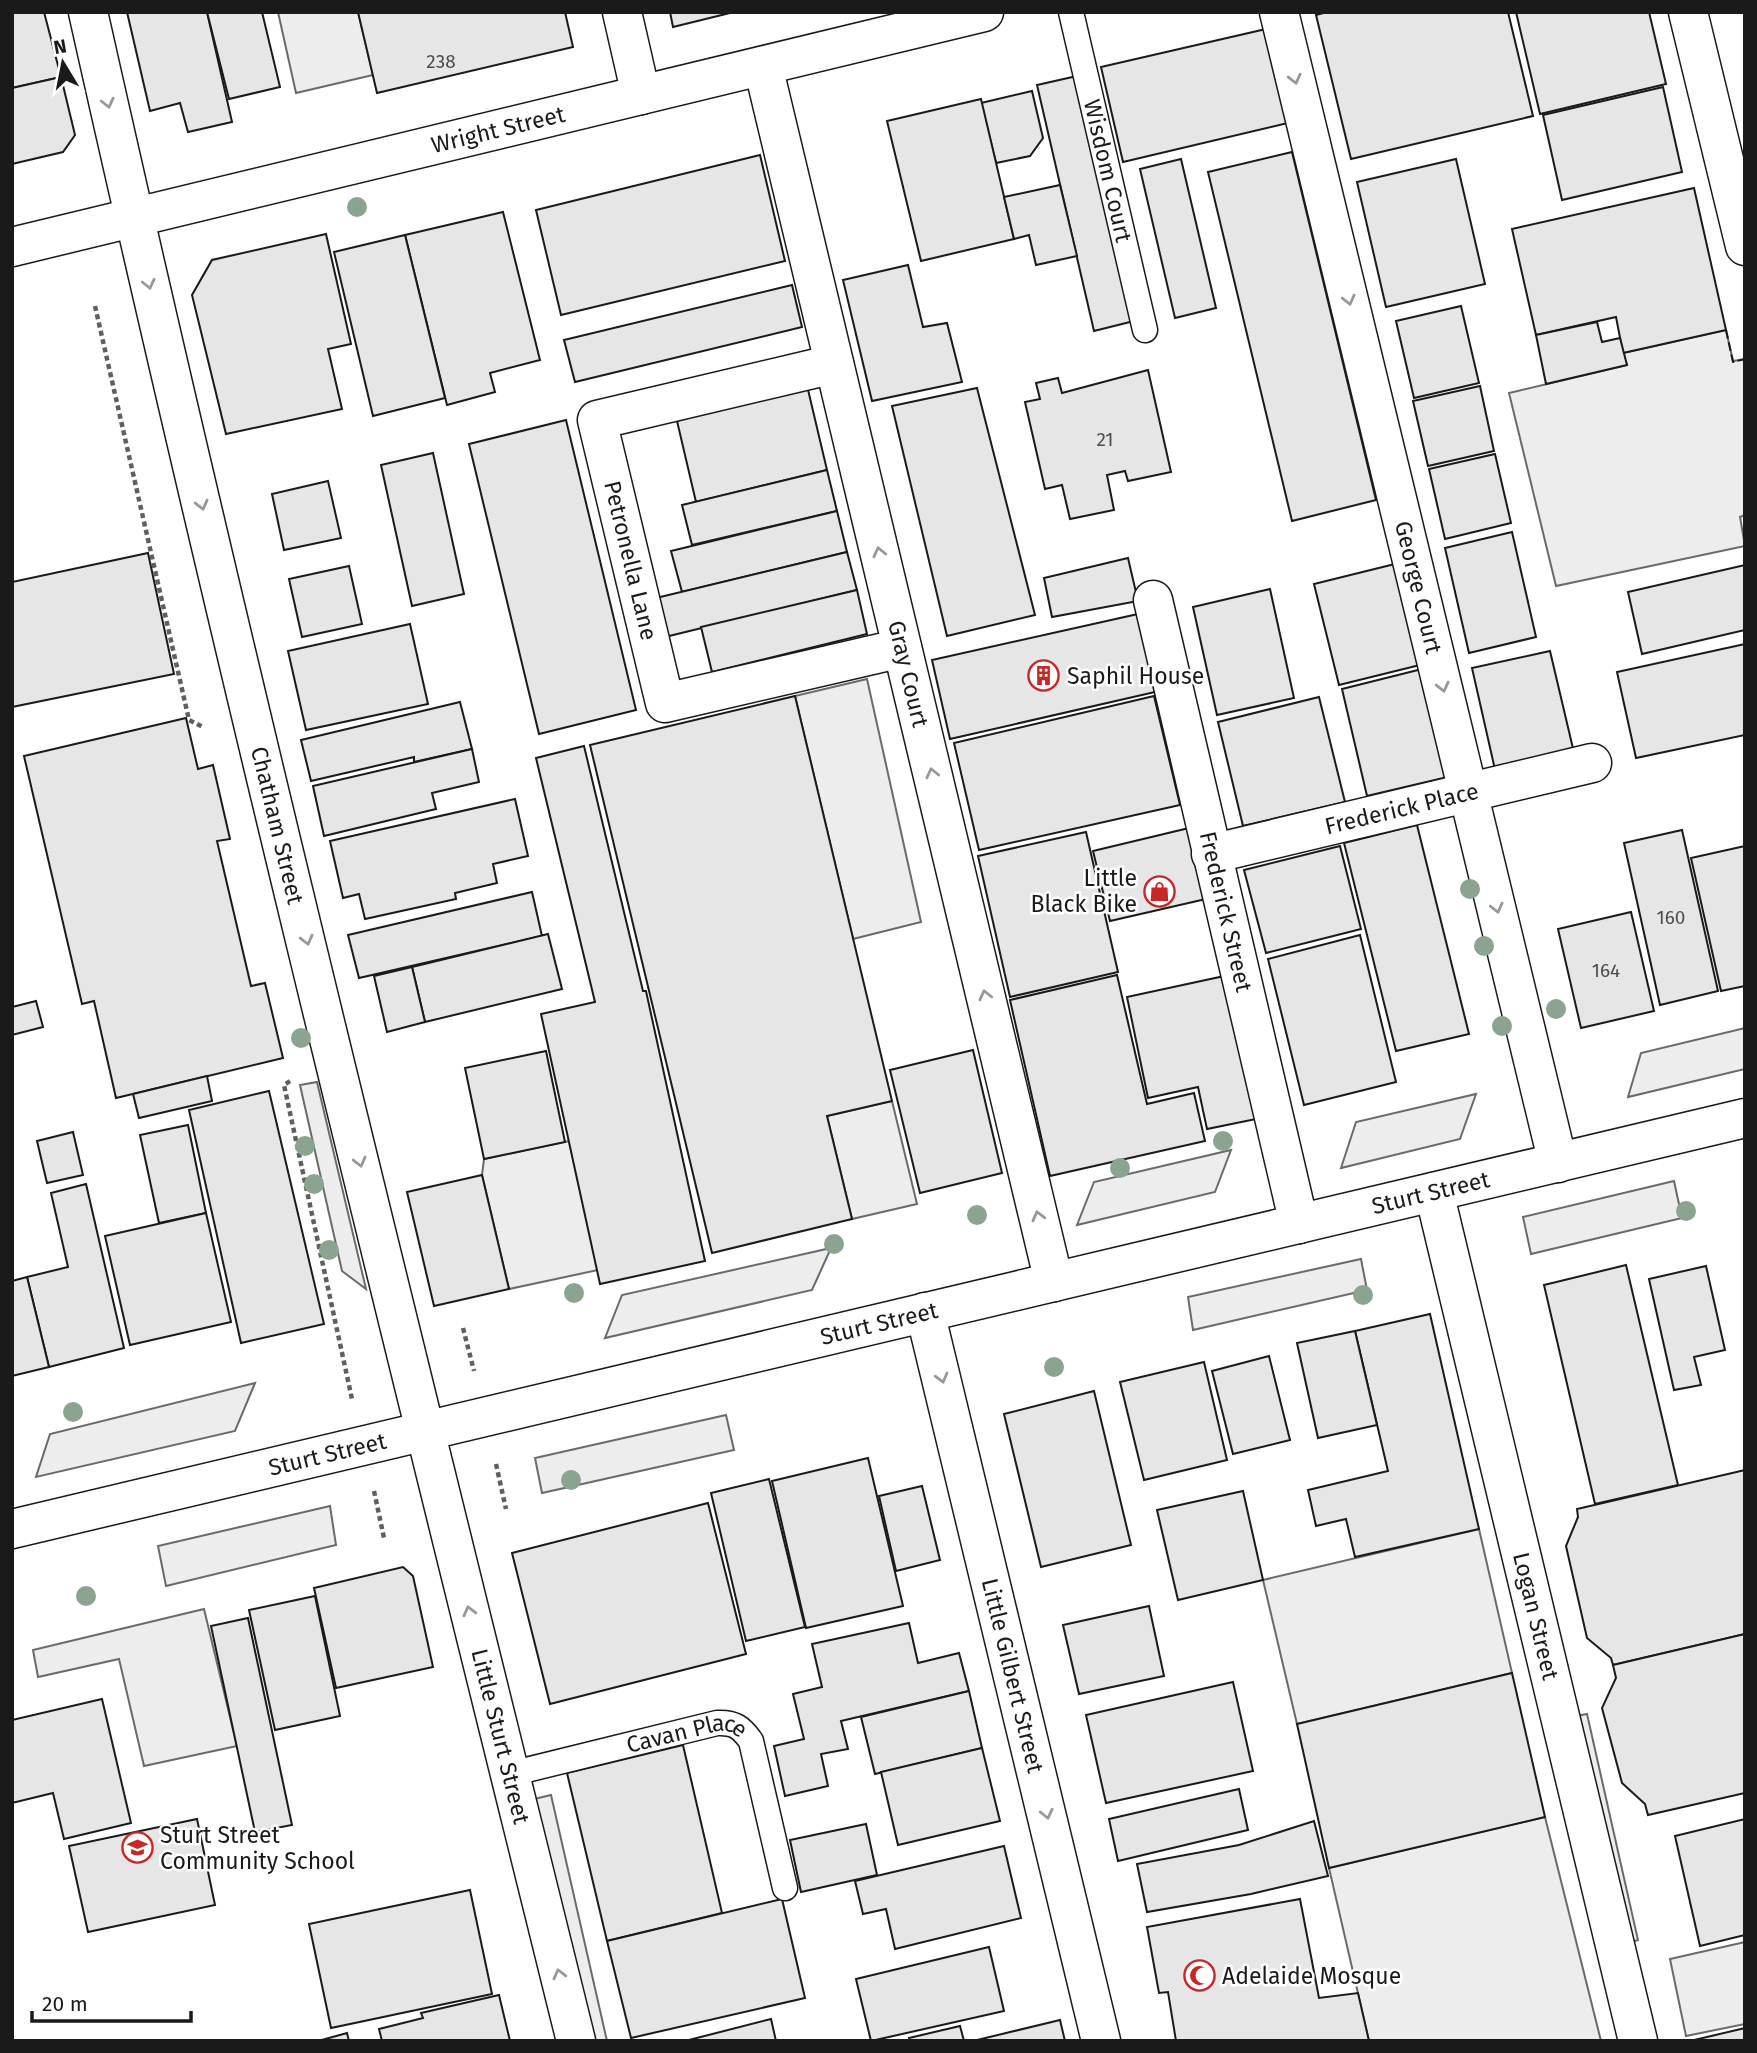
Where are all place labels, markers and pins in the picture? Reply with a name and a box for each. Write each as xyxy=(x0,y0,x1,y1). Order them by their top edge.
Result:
building icon: Saphil House xyxy=(1027,659,1061,693)
place label: Saphil House xyxy=(1067,662,1204,690)
place label: Little Black Bike xyxy=(1030,864,1137,918)
shop icon: Little Black Bike xyxy=(1143,874,1177,908)
place label: Sturt Street Community School xyxy=(160,1821,355,1875)
school or university icon: Sturt Street Community School xyxy=(120,1831,154,1865)
mosque icon: Adelaide Mosque xyxy=(1182,1959,1216,1993)
place label: Adelaide Mosque xyxy=(1222,1962,1401,1990)

